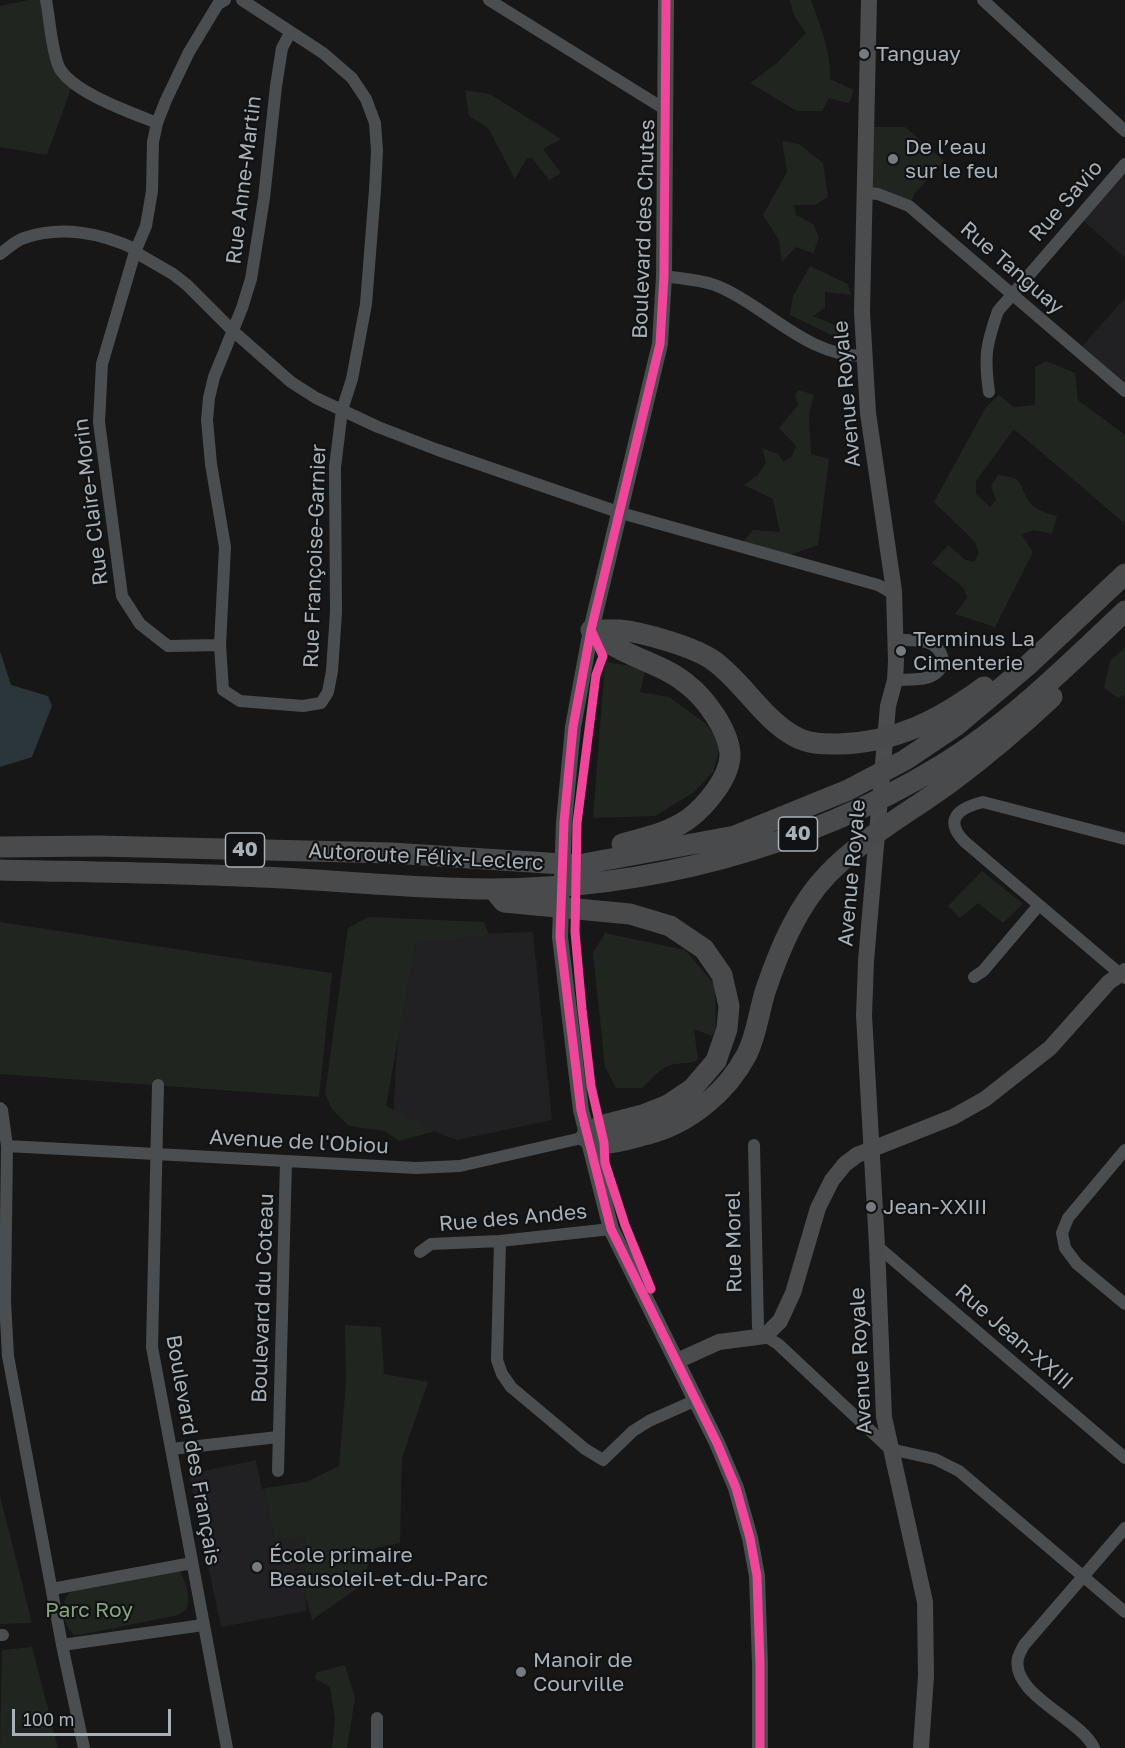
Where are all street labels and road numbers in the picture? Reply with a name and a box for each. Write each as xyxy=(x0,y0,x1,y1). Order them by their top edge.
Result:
street label: Rue Anne-Martin xyxy=(221,94,267,266)
street label: Boulevard des Chutes xyxy=(628,119,660,339)
street label: Rue Savio xyxy=(1024,155,1108,247)
street label: Rue Tanguay xyxy=(955,216,1069,320)
street label: Avenue Royale xyxy=(828,320,866,468)
street label: Rue Claire-Morin xyxy=(68,417,114,587)
street label: Rue Françoise-Garnier xyxy=(298,444,332,668)
street label: Avenue Royale xyxy=(833,799,871,947)
road number: 40 xyxy=(778,817,818,851)
road number: 40 xyxy=(226,833,264,867)
street label: Autoroute Félix-Leclerc xyxy=(308,838,544,876)
street label: Avenue de l'Obiou xyxy=(209,1125,389,1159)
street label: Rue Morel xyxy=(721,1191,747,1293)
street label: Boulevard du Coteau xyxy=(247,1193,279,1403)
street label: Rue des Andes xyxy=(438,1199,588,1237)
street label: Rue Jean-XXIII xyxy=(950,1279,1078,1395)
street label: Avenue Royale xyxy=(845,1287,877,1435)
street label: Boulevard des Français xyxy=(160,1333,226,1567)

